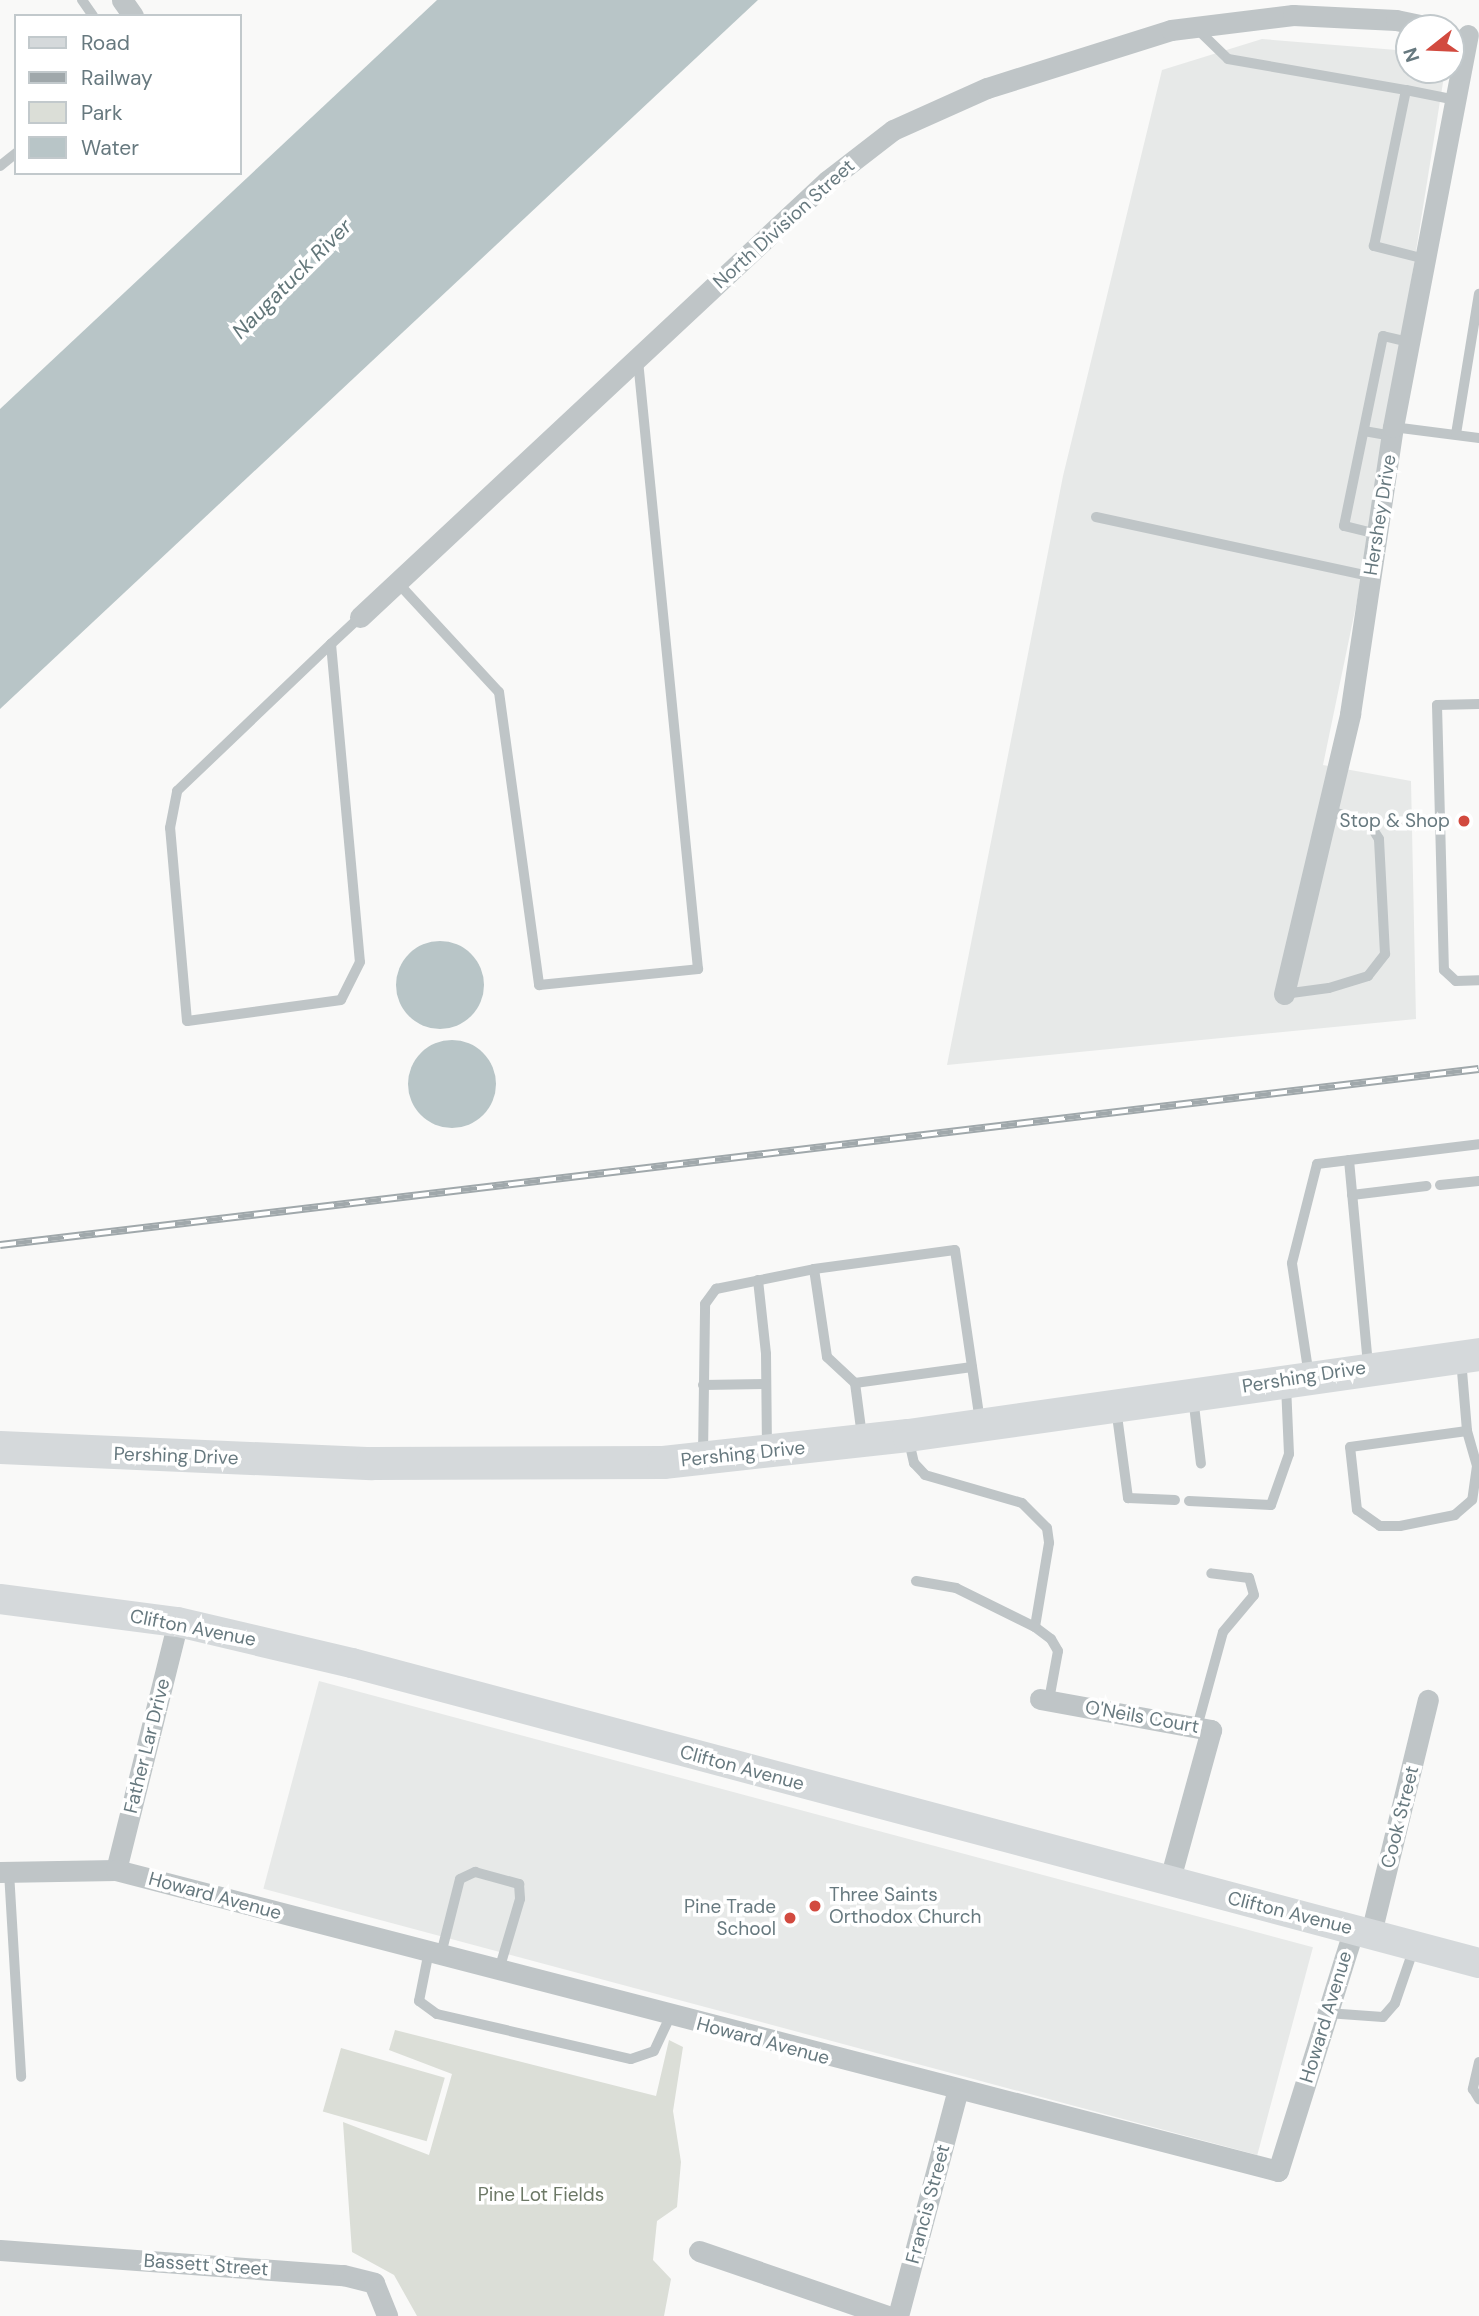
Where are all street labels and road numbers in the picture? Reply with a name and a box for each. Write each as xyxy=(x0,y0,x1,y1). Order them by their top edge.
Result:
street label: North Division Street xyxy=(709,155,859,293)
street label: Hershey Drive xyxy=(1359,453,1401,577)
street label: Pershing Drive xyxy=(1241,1356,1367,1398)
street label: Pershing Drive xyxy=(680,1436,806,1472)
street label: Pershing Drive xyxy=(113,1442,239,1470)
street label: Clifton Avenue xyxy=(128,1605,258,1651)
street label: Father Lar Drive xyxy=(119,1676,175,1816)
street label: O'Neils Court xyxy=(1083,1696,1201,1738)
street label: Clifton Avenue xyxy=(677,1740,807,1796)
street label: Cook Street xyxy=(1376,1763,1424,1871)
street label: Howard Avenue xyxy=(146,1867,284,1925)
street label: Clifton Avenue xyxy=(1225,1886,1355,1940)
street label: Howard Avenue xyxy=(1295,1948,1357,2086)
street label: Howard Avenue xyxy=(694,2012,832,2070)
street label: Francis Street xyxy=(901,2142,955,2266)
street label: Bassett Street xyxy=(143,2249,269,2281)

